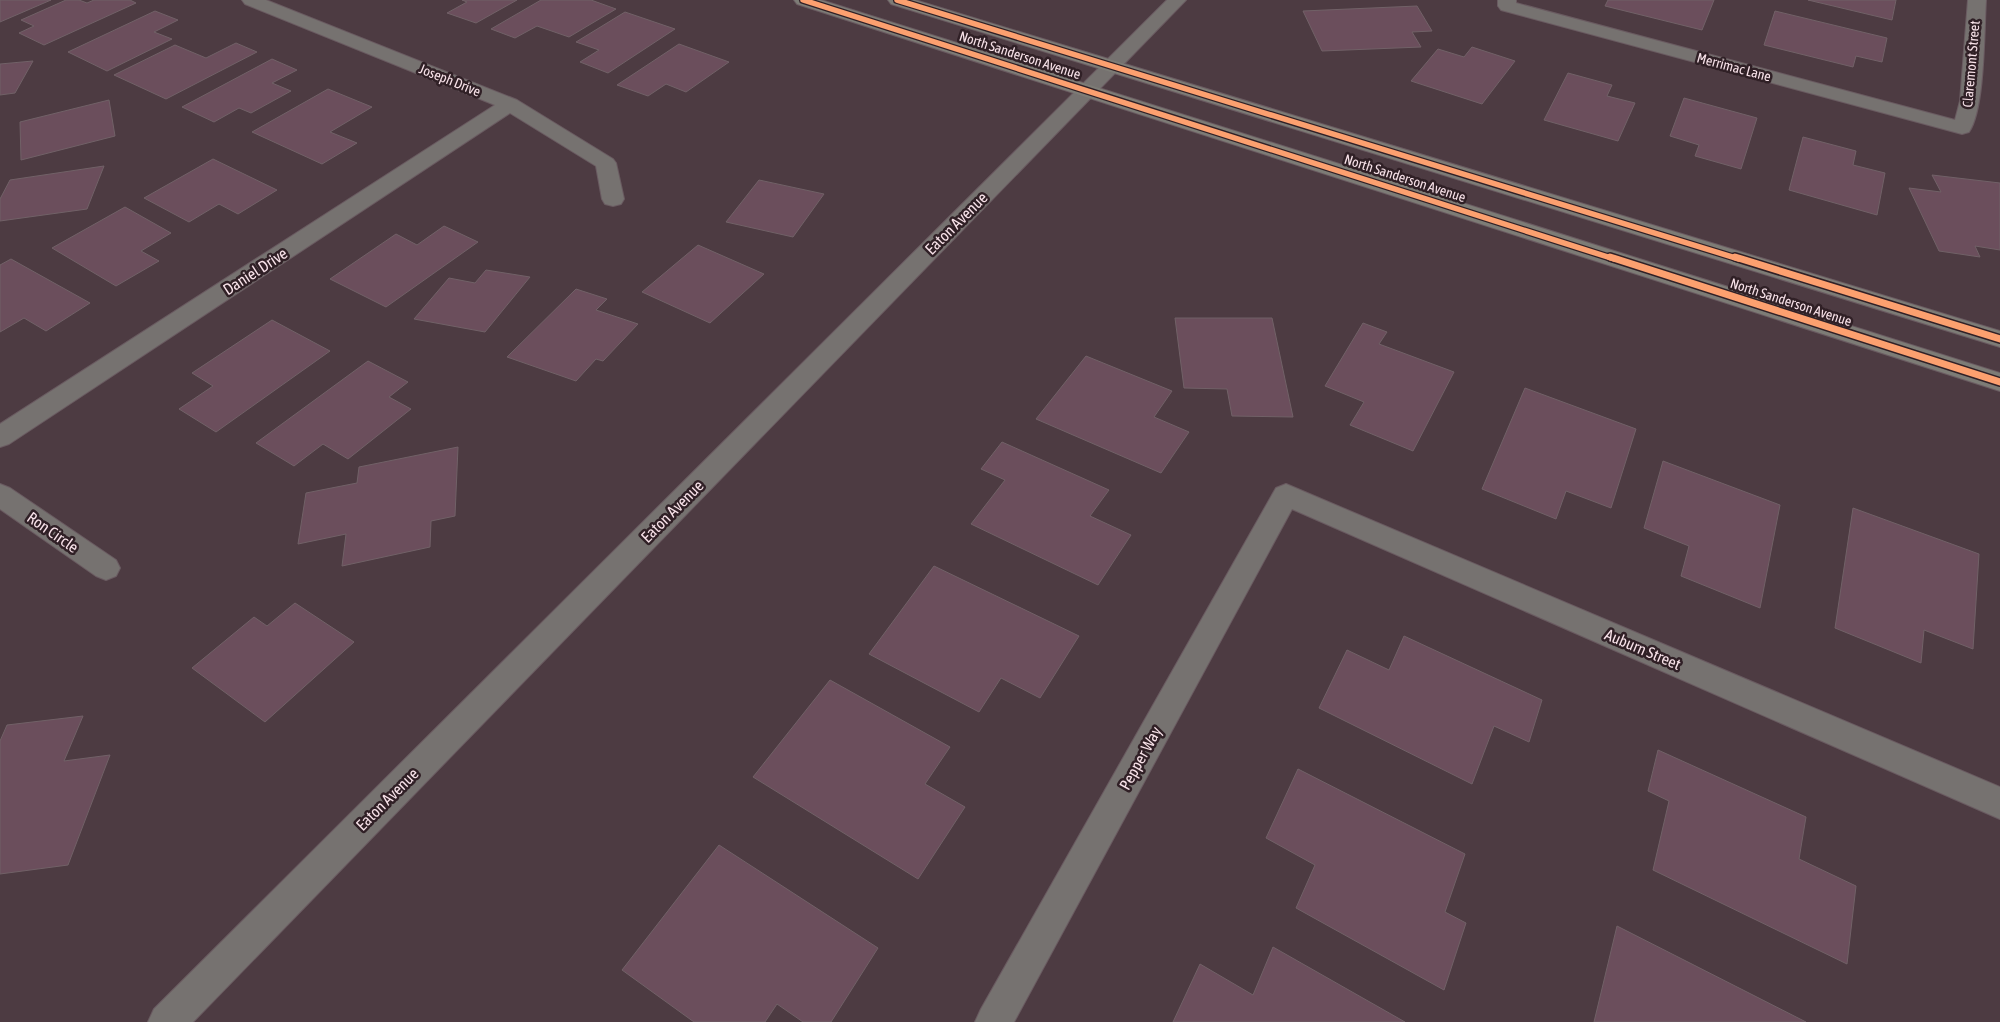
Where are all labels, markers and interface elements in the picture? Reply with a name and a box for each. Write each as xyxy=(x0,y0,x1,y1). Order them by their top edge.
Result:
street label: Claremont Street xyxy=(1959,20,1983,108)
street label: North Sanderson Avenue xyxy=(957,28,1083,82)
street label: Merrimac Lane xyxy=(1695,49,1773,85)
street label: Joseph Drive xyxy=(417,60,483,100)
street label: North Sanderson Avenue xyxy=(1342,151,1468,205)
street label: Eaton Avenue xyxy=(921,188,991,258)
street label: Daniel Drive xyxy=(220,244,290,298)
street label: North Sanderson Avenue xyxy=(1728,275,1854,329)
street label: Eaton Avenue xyxy=(637,476,707,546)
street label: Ron Circle xyxy=(24,508,82,556)
street label: Auburn Street xyxy=(1602,625,1684,673)
street label: Pepper Way xyxy=(1115,723,1166,793)
street label: Eaton Avenue xyxy=(352,764,422,834)

